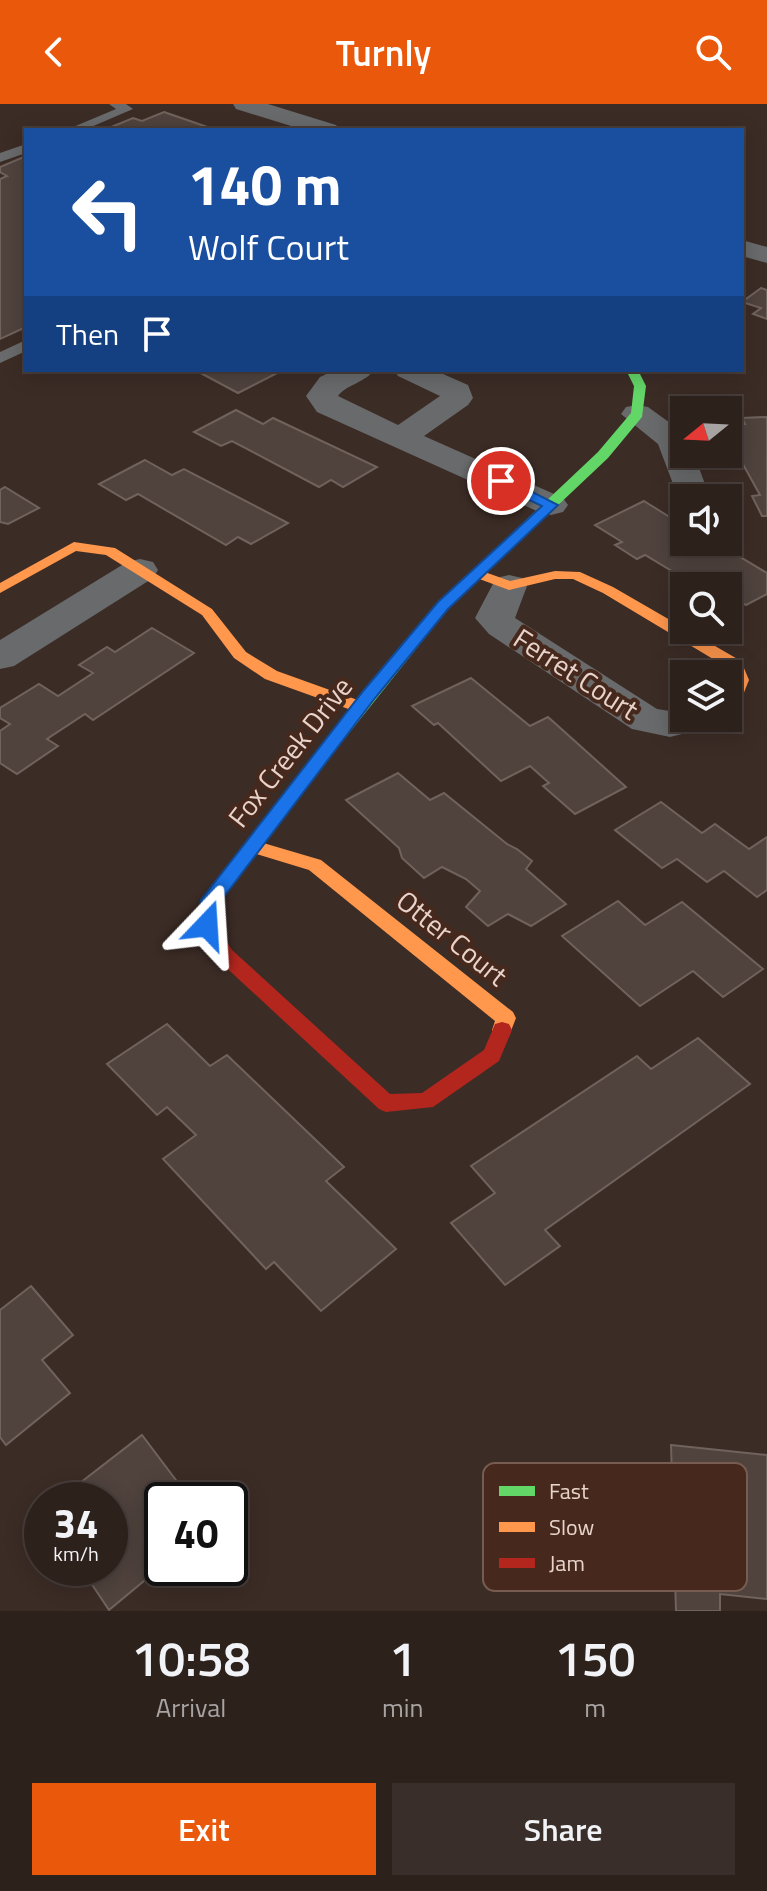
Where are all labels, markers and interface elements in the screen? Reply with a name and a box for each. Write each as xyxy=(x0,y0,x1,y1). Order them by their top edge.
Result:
text: Turnly xyxy=(336,25,431,80)
icon: back xyxy=(32,30,76,74)
icon: search xyxy=(691,30,735,74)
text: 140 m xyxy=(188,142,341,227)
icon: left xyxy=(56,160,160,264)
text: Wolf Court xyxy=(188,219,349,274)
text: Then xyxy=(56,311,119,357)
icon: arrive xyxy=(135,312,179,356)
north arrow xyxy=(670,396,742,468)
map controls xyxy=(670,396,742,732)
pin xyxy=(467,447,535,515)
icon: arrive xyxy=(479,459,523,503)
button: sound xyxy=(670,484,742,556)
button: search xyxy=(670,572,742,644)
street label: Ferret Court xyxy=(505,617,648,730)
button: layers xyxy=(670,660,742,732)
street label: Fox Creek Drive xyxy=(217,667,362,836)
street label: Otter Court xyxy=(387,879,517,996)
position arrow xyxy=(165,883,249,967)
legend xyxy=(483,1463,747,1591)
text: Fast xyxy=(549,1474,589,1508)
speed limit sign: 40 xyxy=(144,1482,248,1586)
text: 34 xyxy=(54,1493,98,1554)
text: Slow xyxy=(549,1510,595,1544)
text: km/h xyxy=(53,1538,99,1569)
text: Jam xyxy=(549,1546,585,1580)
text: 10:58 xyxy=(131,1622,250,1695)
text: 1 xyxy=(389,1622,416,1695)
text: 150 xyxy=(555,1622,636,1695)
text: Arrival xyxy=(156,1688,226,1727)
text: min xyxy=(382,1688,423,1727)
text: m xyxy=(584,1688,606,1727)
button: Exit xyxy=(32,1783,376,1875)
button: Share xyxy=(392,1783,735,1875)

